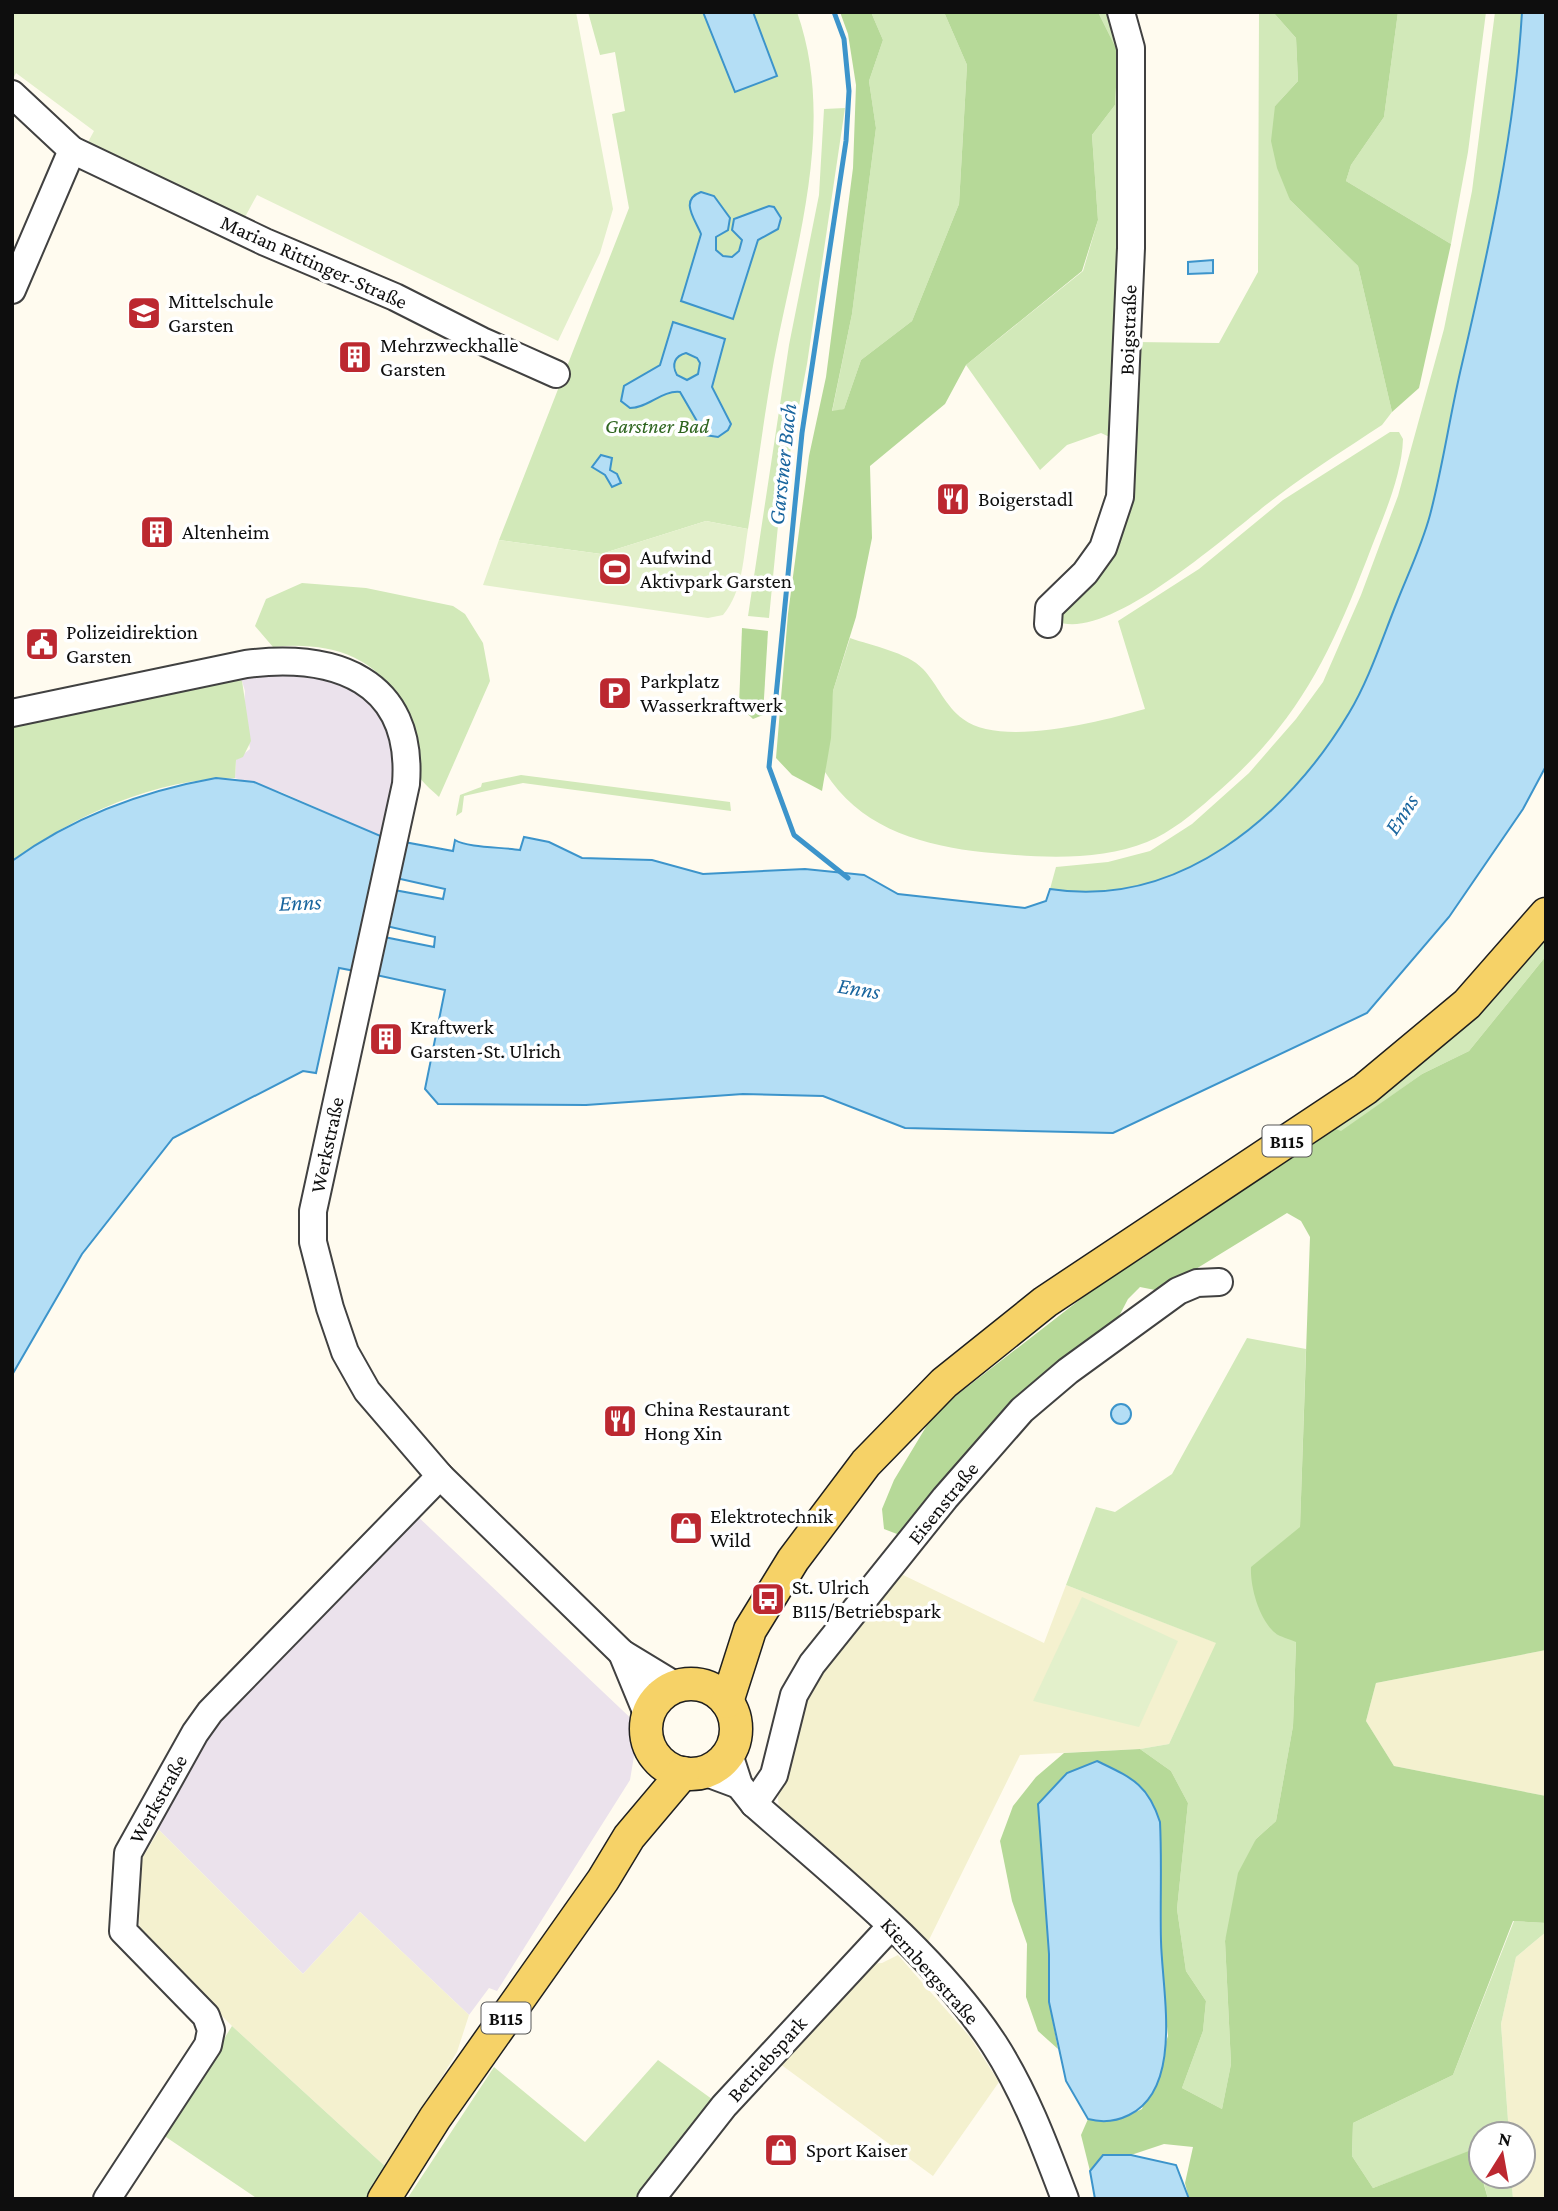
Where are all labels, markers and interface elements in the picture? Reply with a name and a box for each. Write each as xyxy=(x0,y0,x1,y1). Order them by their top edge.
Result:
street label: Marian Rittinger-Straße xyxy=(217,210,411,314)
street label: Boigstraße xyxy=(1114,284,1142,376)
place label: Mittelschule Garsten xyxy=(168,289,273,337)
school or university icon: Mittelschule Garsten xyxy=(125,294,163,332)
place label: Mehrzweckhalle Garsten xyxy=(380,333,519,381)
building icon: Mehrzweckhalle Garsten xyxy=(336,338,374,376)
water label: Garstner Bach xyxy=(763,402,801,526)
park label: Garstner Bad xyxy=(605,414,710,438)
restaurant icon: Boigerstadl xyxy=(934,480,972,518)
place label: Boigerstadl xyxy=(978,487,1073,511)
building icon: Altenheim xyxy=(138,513,176,551)
place label: Altenheim xyxy=(182,520,270,544)
place label: Aufwind Aktivpark Garsten xyxy=(640,545,792,593)
sports icon: Aufwind Aktivpark Garsten xyxy=(596,550,634,588)
place label: Polizeidirektion Garsten xyxy=(66,620,198,668)
public building icon: Polizeidirektion Garsten xyxy=(23,625,61,663)
place label: Parkplatz Wasserkraftwerk xyxy=(640,669,783,717)
parking icon: Parkplatz Wasserkraftwerk xyxy=(596,674,634,712)
water label: Enns xyxy=(1378,788,1424,839)
water label: Enns xyxy=(278,888,323,916)
water label: Enns xyxy=(836,972,883,1004)
place label: Kraftwerk Garsten-St. Ulrich xyxy=(410,1015,561,1063)
building icon: Kraftwerk Garsten-St. Ulrich xyxy=(367,1020,405,1058)
street label: Werkstraße xyxy=(305,1095,349,1195)
road number: B115 xyxy=(1262,1126,1312,1156)
place label: China Restaurant Hong Xin xyxy=(644,1397,791,1445)
restaurant icon: China Restaurant Hong Xin xyxy=(601,1402,639,1440)
street label: Eisenstraße xyxy=(903,1457,983,1549)
place label: Elektrotechnik Wild xyxy=(710,1504,833,1552)
shop icon: Elektrotechnik Wild xyxy=(667,1509,705,1547)
place label: St. Ulrich B115/Betriebspark xyxy=(792,1575,941,1623)
bus stop icon: St. Ulrich B115/Betriebspark xyxy=(749,1580,787,1618)
street label: Werkstraße xyxy=(124,1750,192,1848)
street label: Kiernbergstraße xyxy=(876,1913,984,2029)
road number: B115 xyxy=(482,2002,530,2034)
street label: Betriebspark xyxy=(722,2011,812,2107)
north arrow xyxy=(1467,2120,1537,2190)
text: N xyxy=(1497,2127,1514,2150)
shop icon: Sport Kaiser xyxy=(762,2131,800,2169)
place label: Sport Kaiser xyxy=(806,2138,908,2162)

